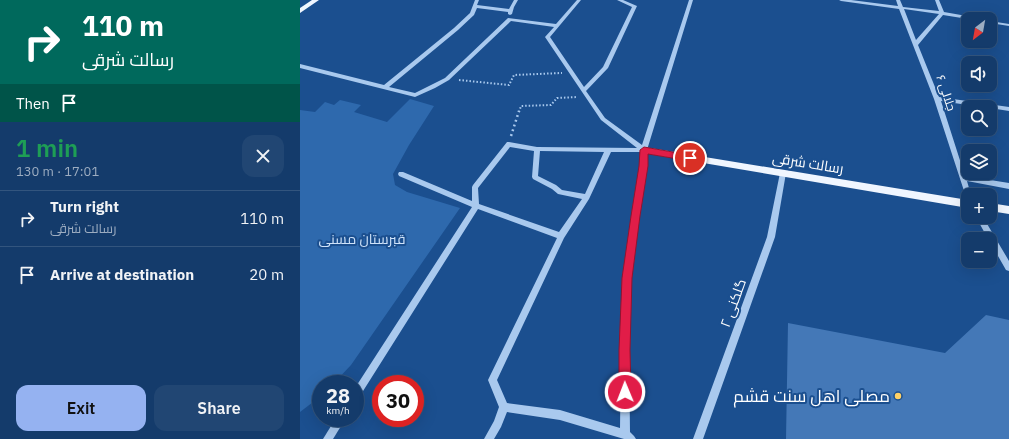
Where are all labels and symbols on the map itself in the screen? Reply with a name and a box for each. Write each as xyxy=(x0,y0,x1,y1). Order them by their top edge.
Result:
north arrow xyxy=(961,12,997,48)
street label: جلالی ۶ xyxy=(933,73,960,113)
pin xyxy=(673,141,707,175)
street label: رسالت شرقی xyxy=(771,149,845,177)
park label: قبرستان مسنی xyxy=(319,230,405,248)
street label: گلکنی ۲ xyxy=(716,276,750,330)
position arrow xyxy=(604,371,646,413)
speed limit sign: 30 xyxy=(372,375,424,427)
place label: مصلی اهل سنت قشم xyxy=(733,385,890,408)
marker: مصلی اهل سنت قشم xyxy=(893,391,903,401)

